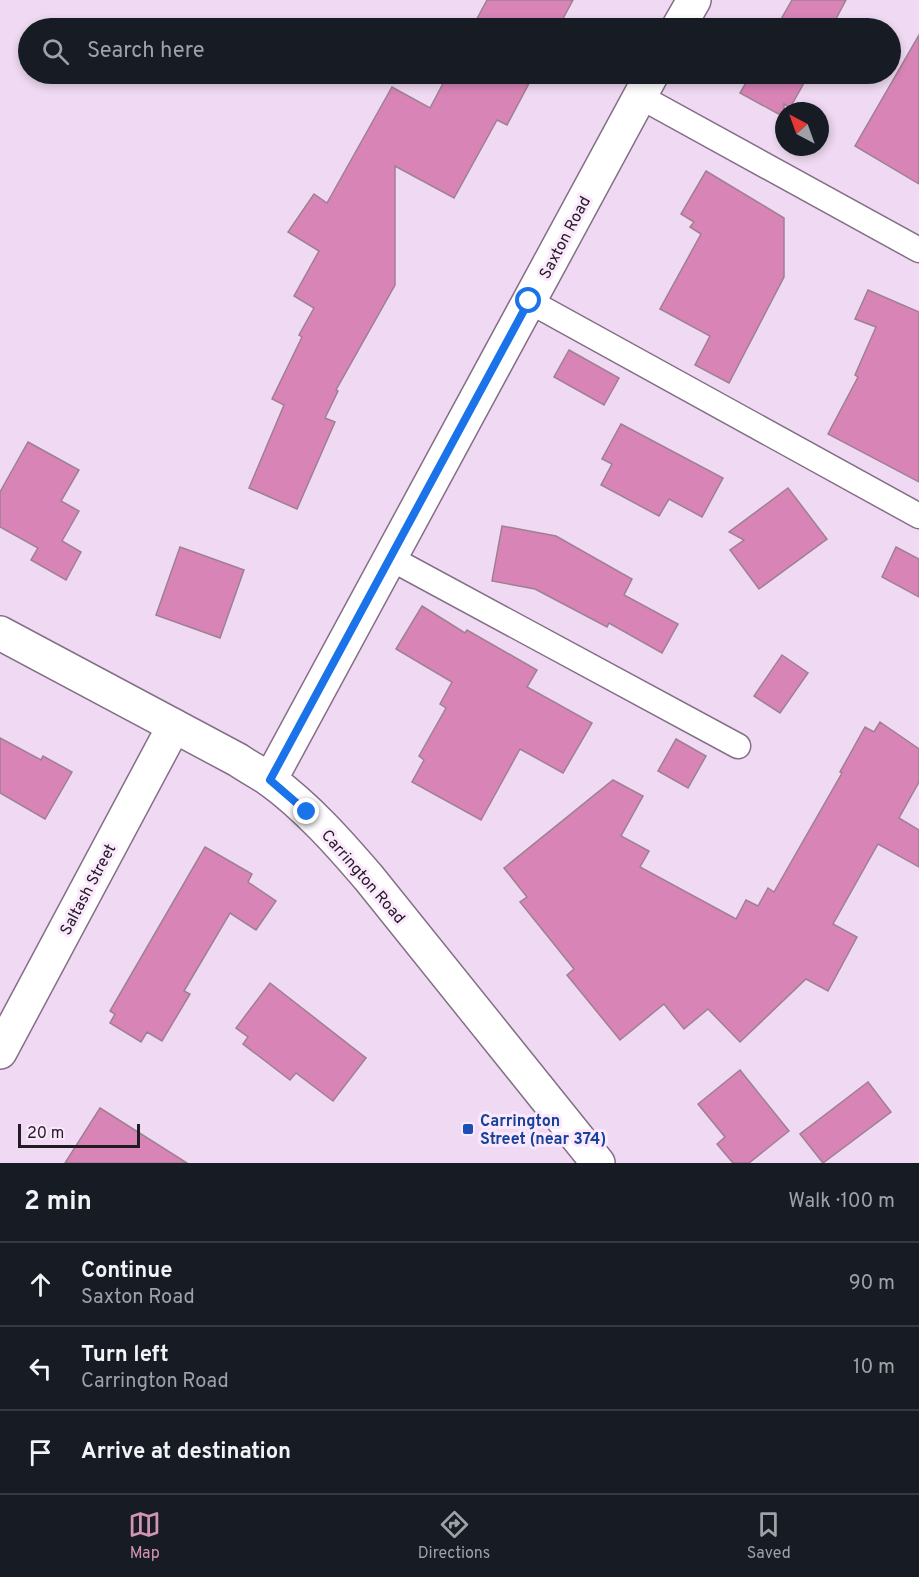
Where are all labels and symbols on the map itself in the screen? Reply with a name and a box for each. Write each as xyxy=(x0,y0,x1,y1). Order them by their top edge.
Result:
north arrow xyxy=(775,102,829,156)
street label: Saxton Road xyxy=(536,193,596,283)
route start xyxy=(515,287,541,313)
route end xyxy=(293,798,319,824)
street label: Carrington Road xyxy=(316,826,409,928)
street label: Saltash Street xyxy=(56,841,121,939)
place label: Carrington Street (near 374) xyxy=(480,1112,606,1150)
scale bar xyxy=(18,1121,140,1148)
marker: Carrington Street (near 374) xyxy=(461,1122,475,1136)

